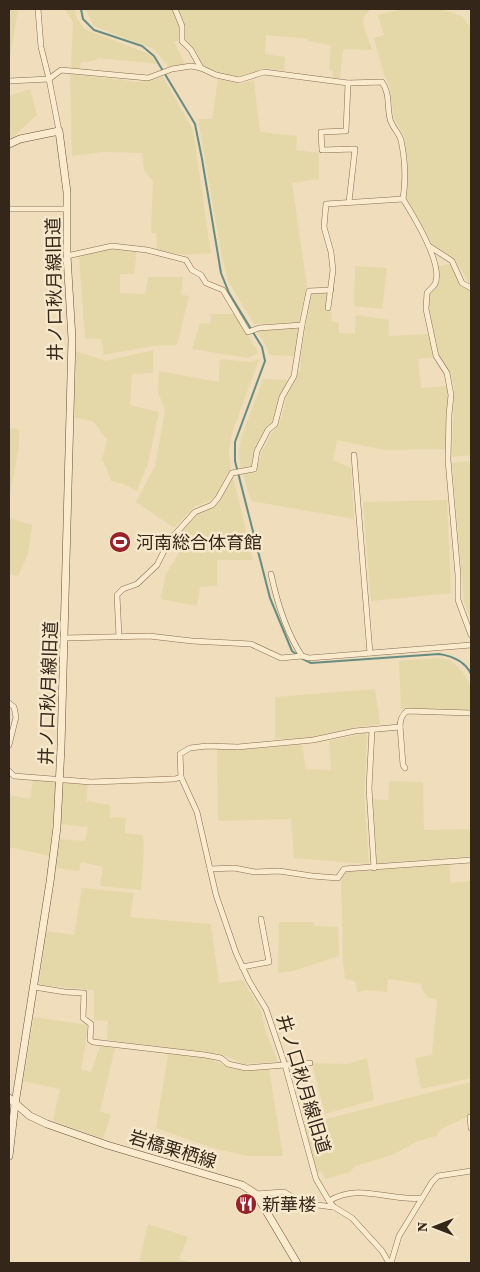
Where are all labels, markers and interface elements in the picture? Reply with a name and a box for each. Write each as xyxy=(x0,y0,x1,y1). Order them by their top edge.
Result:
street label: 井ノ口秋月線旧道 xyxy=(40,217,68,361)
sports icon: 河南総合体育館 xyxy=(108,530,132,554)
place label: 河南総合体育館 xyxy=(136,530,262,555)
street label: 井ノ口秋月線旧道 xyxy=(33,621,63,765)
street label: 井ノ口秋月線旧道 xyxy=(271,1011,337,1157)
street label: 岩橋栗栖線 xyxy=(126,1124,220,1174)
restaurant icon: 新華楼 xyxy=(234,1192,258,1216)
place label: 新華楼 xyxy=(262,1192,316,1217)
north arrow xyxy=(410,1202,460,1252)
text: N xyxy=(412,1222,432,1232)

